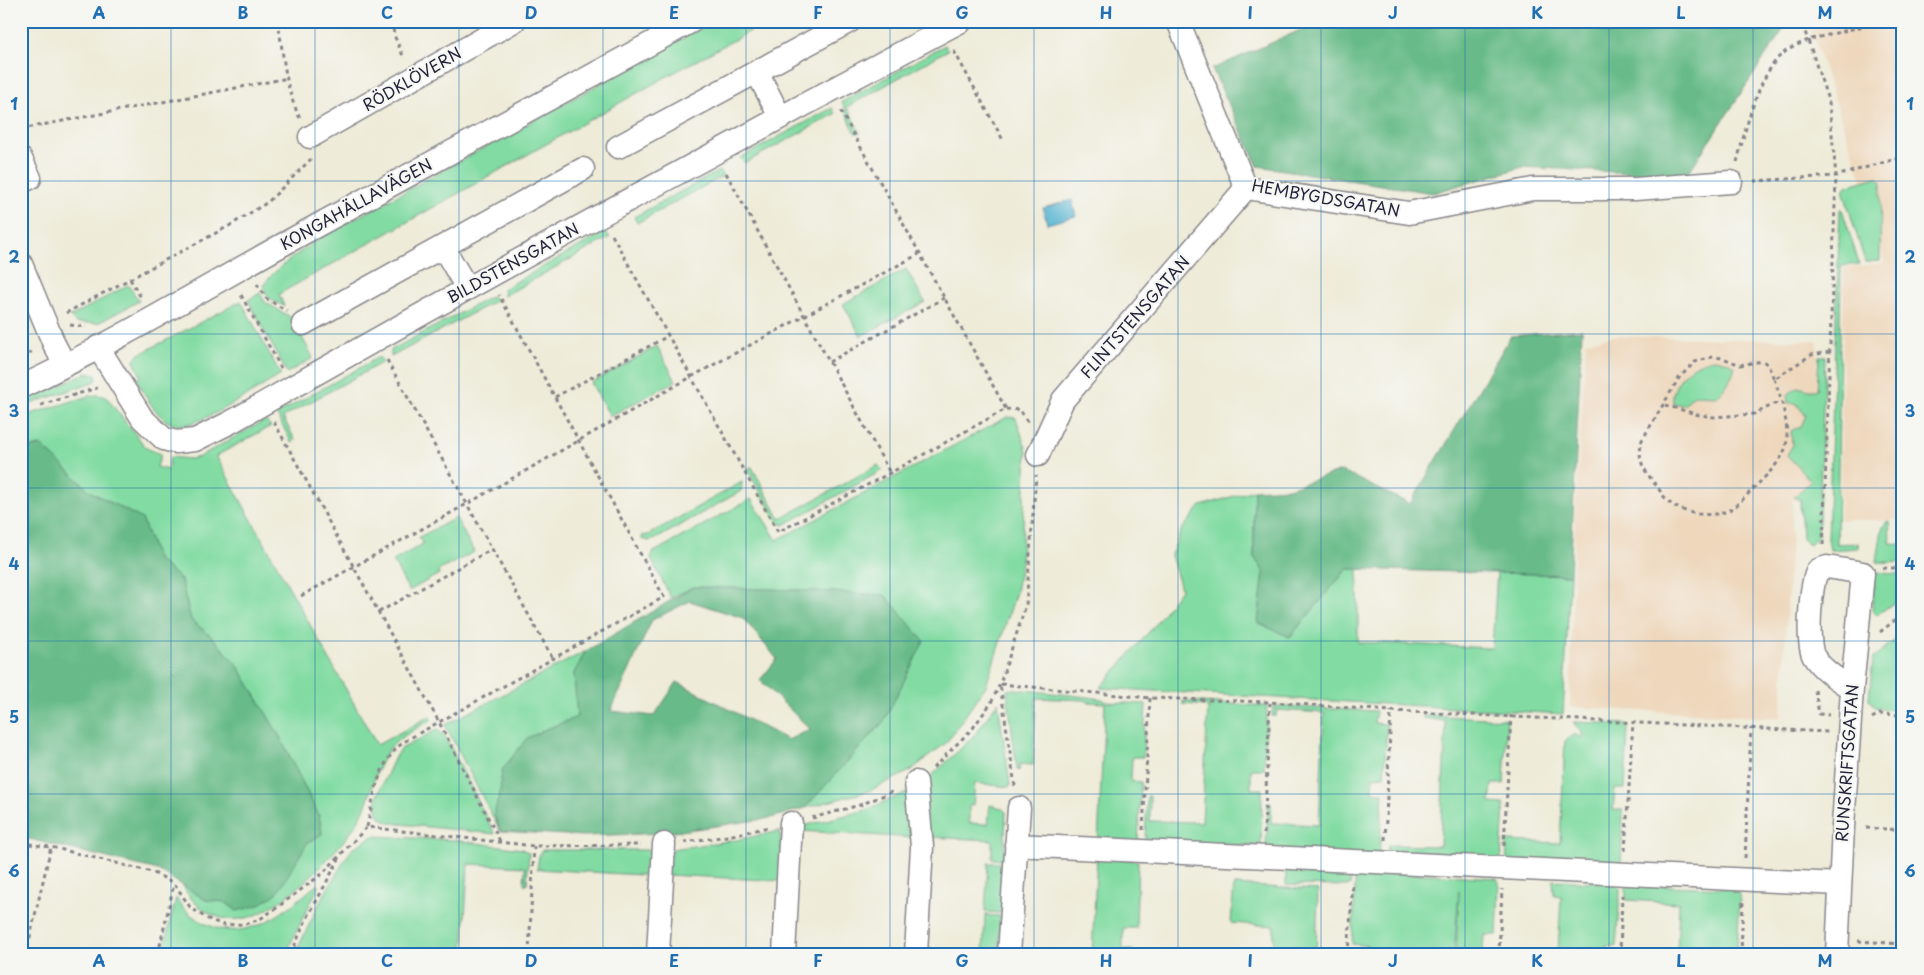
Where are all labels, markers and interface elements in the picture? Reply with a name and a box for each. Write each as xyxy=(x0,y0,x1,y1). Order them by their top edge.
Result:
text: A xyxy=(93,0,106,24)
text: B xyxy=(238,0,249,24)
text: C xyxy=(381,0,393,24)
text: D xyxy=(525,0,537,24)
text: E xyxy=(669,0,679,24)
text: F xyxy=(813,0,823,24)
text: G xyxy=(955,0,969,24)
text: H xyxy=(1100,0,1112,24)
text: I xyxy=(1247,0,1253,24)
text: J xyxy=(1388,0,1398,24)
text: K xyxy=(1531,0,1543,24)
text: L xyxy=(1676,0,1686,24)
text: M xyxy=(1817,0,1833,24)
street label: RÖDKLÖVERN xyxy=(358,40,465,116)
text: 1 xyxy=(10,91,18,115)
text: 1 xyxy=(1906,91,1914,115)
street label: KONGAHÄLLAVÄGEN xyxy=(275,151,436,255)
street label: HEMBYGDSGATAN xyxy=(1250,172,1402,222)
street label: BILDSTENSGATAN xyxy=(442,216,583,308)
text: 2 xyxy=(8,244,20,268)
text: 2 xyxy=(1904,244,1916,268)
street label: FLINTSTENSGATAN xyxy=(1074,250,1194,383)
text: 3 xyxy=(9,398,19,422)
text: 3 xyxy=(1905,398,1915,422)
text: 4 xyxy=(9,551,20,575)
text: 4 xyxy=(1905,551,1916,575)
street label: RUNSKRIFTSGATAN xyxy=(1829,683,1863,843)
text: 5 xyxy=(9,704,19,728)
text: 5 xyxy=(1905,704,1915,728)
text: 6 xyxy=(8,858,20,882)
text: 6 xyxy=(1904,858,1916,882)
text: A xyxy=(93,948,106,972)
text: B xyxy=(238,948,249,972)
text: C xyxy=(381,948,393,972)
text: D xyxy=(525,948,537,972)
text: E xyxy=(669,948,679,972)
text: F xyxy=(813,948,823,972)
text: G xyxy=(955,948,969,972)
text: H xyxy=(1100,948,1112,972)
text: I xyxy=(1247,948,1253,972)
text: J xyxy=(1388,948,1398,972)
text: K xyxy=(1531,948,1543,972)
text: L xyxy=(1676,948,1686,972)
text: M xyxy=(1817,948,1833,972)

